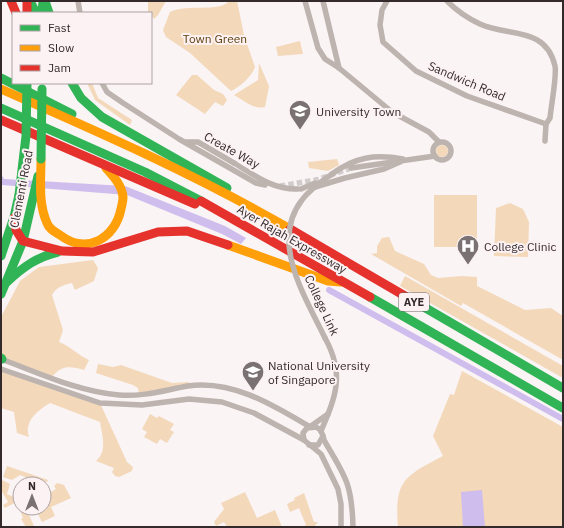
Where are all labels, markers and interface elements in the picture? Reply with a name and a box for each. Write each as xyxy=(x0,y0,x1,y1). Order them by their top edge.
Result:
legend xyxy=(12,12,152,84)
text: Fast xyxy=(48,20,71,35)
park label: Town Green xyxy=(183,31,247,46)
text: Slow xyxy=(48,40,74,55)
street label: Sandwich Road xyxy=(426,58,508,104)
text: Jam xyxy=(48,60,71,75)
school or university icon: University Town xyxy=(287,98,313,131)
place label: University Town xyxy=(316,104,401,119)
street label: Create Way xyxy=(202,129,262,171)
street label: Clementi Road xyxy=(6,149,36,229)
street label: Ayer Rajah Expressway xyxy=(234,201,350,277)
hospital icon: College Clinic xyxy=(455,233,481,266)
place label: College Clinic xyxy=(484,239,556,254)
street label: College Link xyxy=(301,272,343,338)
road number: AYE xyxy=(399,293,429,311)
place label: National University of Singapore xyxy=(268,358,370,387)
school or university icon: National University of Singapore xyxy=(240,359,266,392)
north arrow xyxy=(12,476,52,516)
text: N xyxy=(28,479,36,493)

